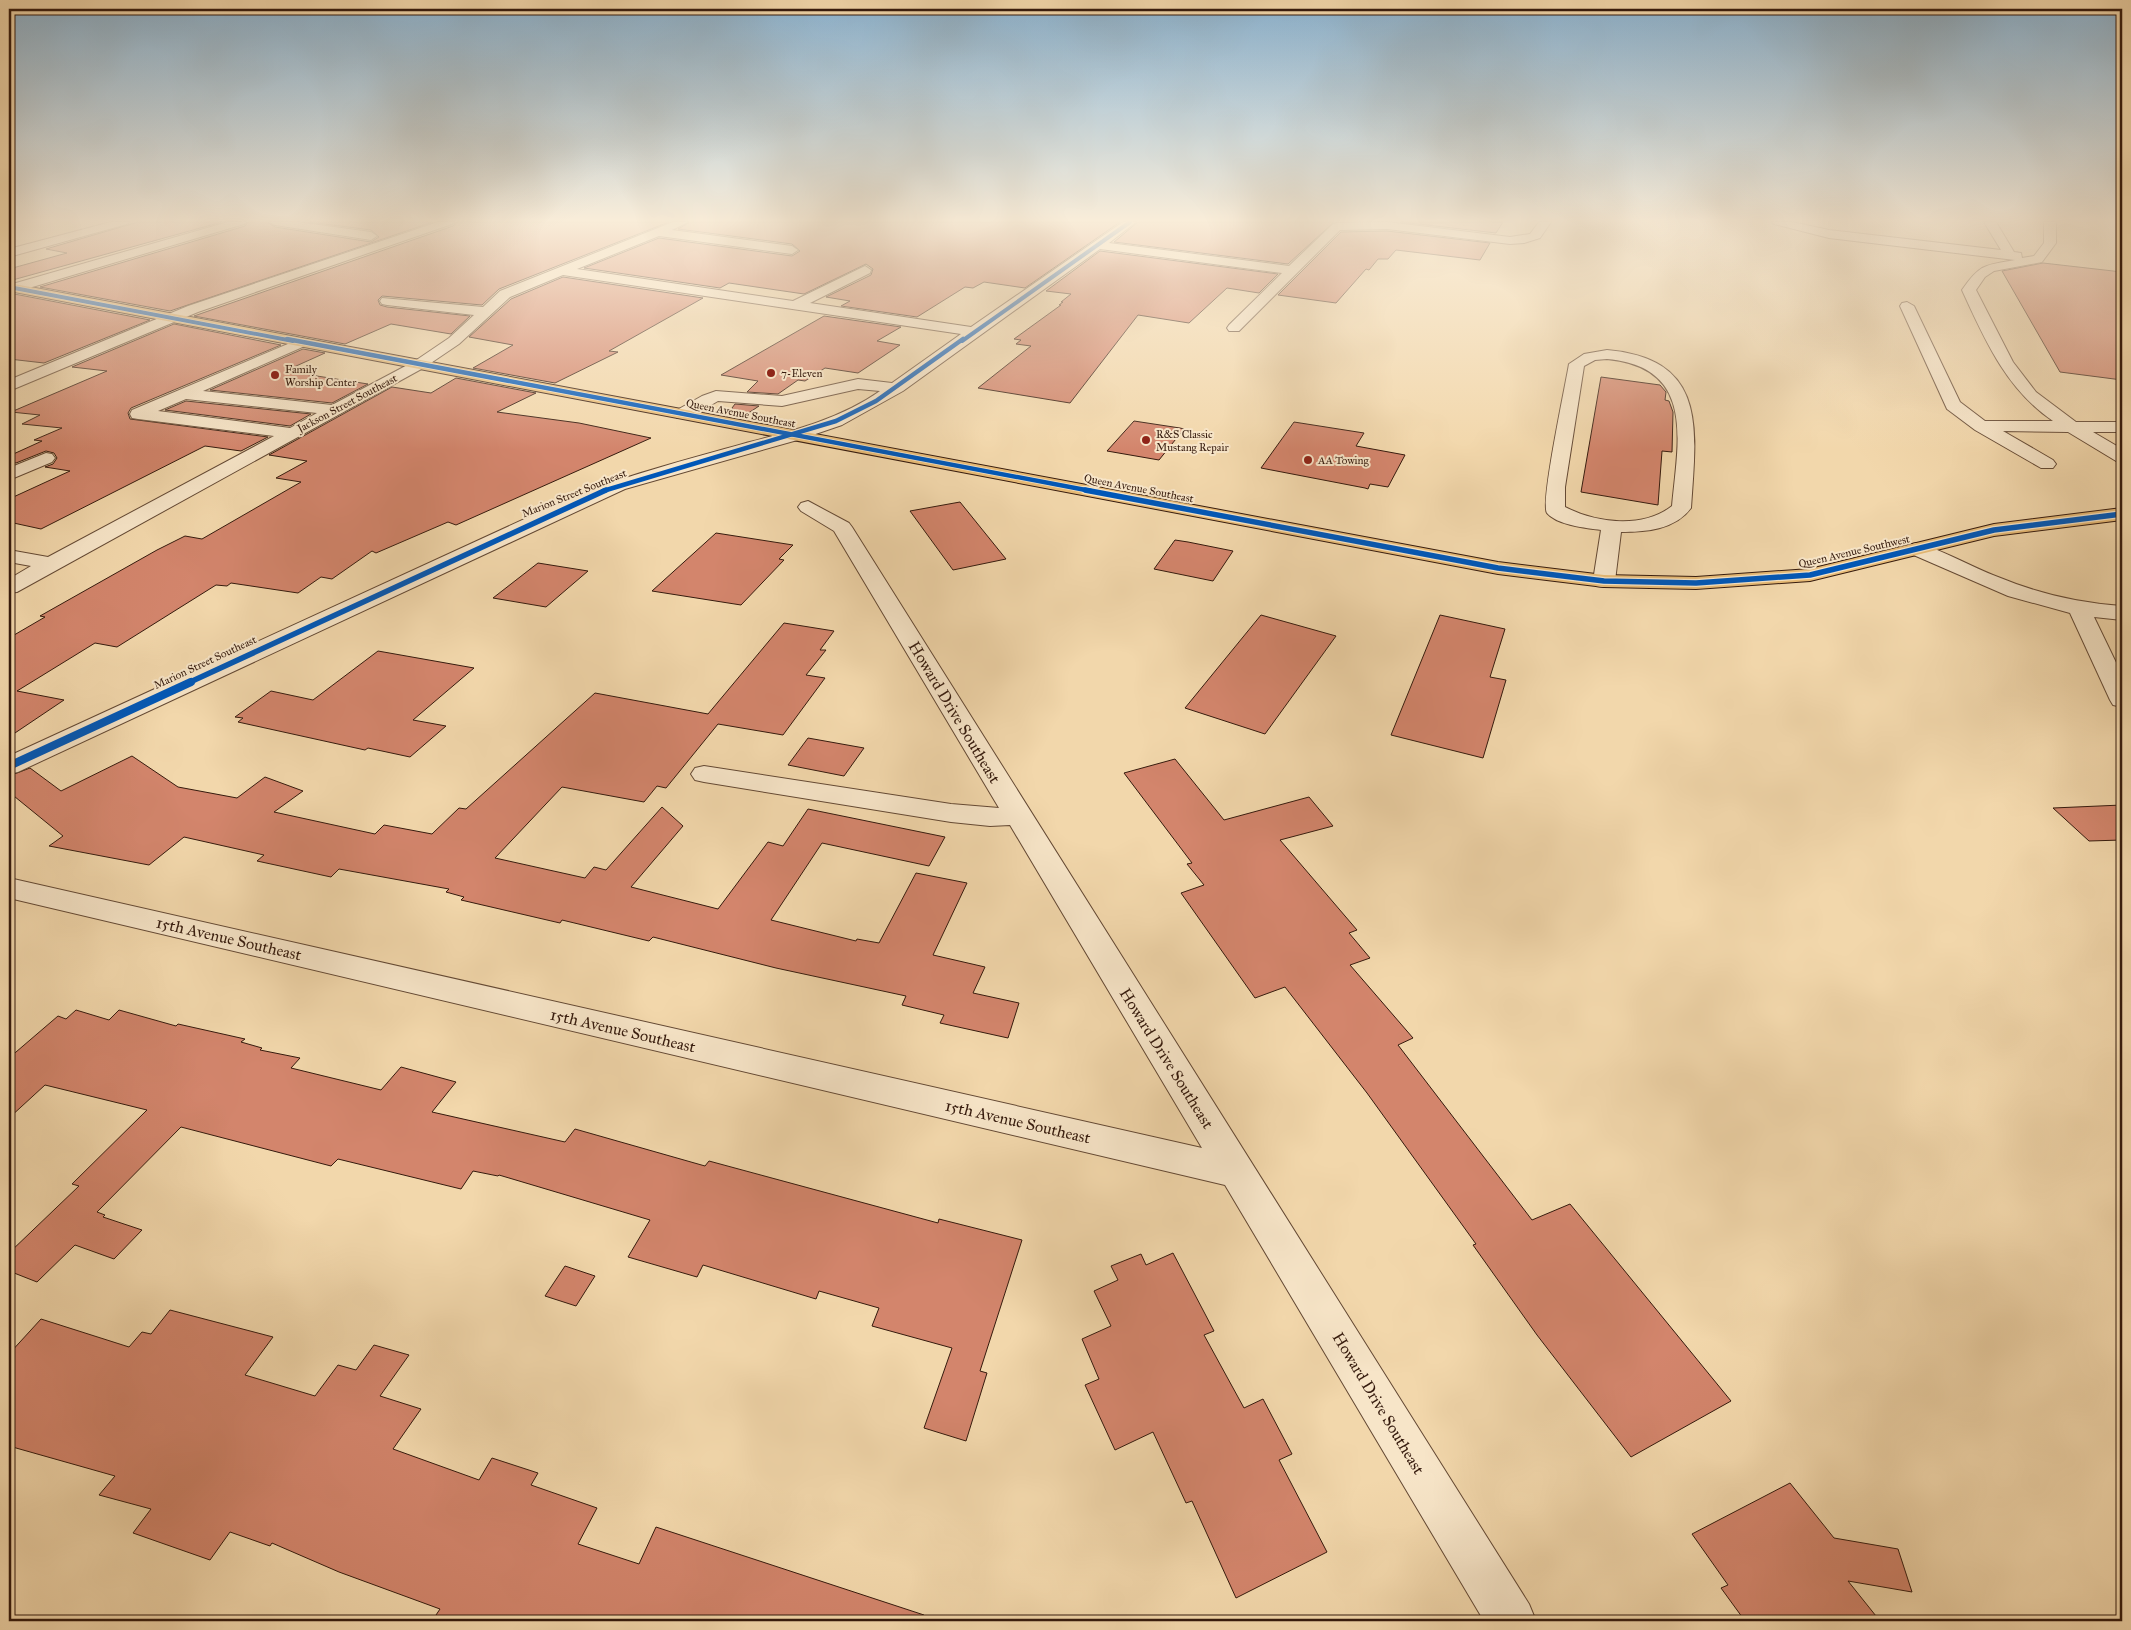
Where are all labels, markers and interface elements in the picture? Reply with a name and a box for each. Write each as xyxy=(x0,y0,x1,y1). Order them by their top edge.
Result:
place label: Family Worship Center xyxy=(285,363,357,389)
marker: 7-Eleven xyxy=(765,367,777,379)
place label: 7-Eleven xyxy=(781,367,822,380)
marker: Family Worship Center xyxy=(269,369,281,381)
street label: Jackson Street Southeast xyxy=(294,372,400,437)
street label: Queen Avenue Southeast xyxy=(685,396,797,431)
place label: R&S Classic Mustang Repair xyxy=(1156,428,1230,454)
marker: R&S Classic Mustang Repair xyxy=(1140,434,1152,446)
marker: AA Towing xyxy=(1302,454,1314,466)
place label: AA Towing xyxy=(1317,454,1370,467)
street label: Marion Street Southeast xyxy=(520,466,628,520)
street label: Queen Avenue Southeast xyxy=(1083,471,1195,506)
street label: Queen Avenue Southwest xyxy=(1797,532,1911,571)
street label: Marion Street Southeast xyxy=(152,633,259,692)
street label: Howard Drive Southeast xyxy=(905,638,1005,787)
street label: 15th Avenue Southeast xyxy=(154,913,304,965)
street label: Howard Drive Southeast xyxy=(1116,984,1218,1132)
street label: 15th Avenue Southeast xyxy=(548,1005,698,1057)
street label: 15th Avenue Southeast xyxy=(943,1096,1093,1148)
street label: Howard Drive Southeast xyxy=(1329,1329,1429,1478)

